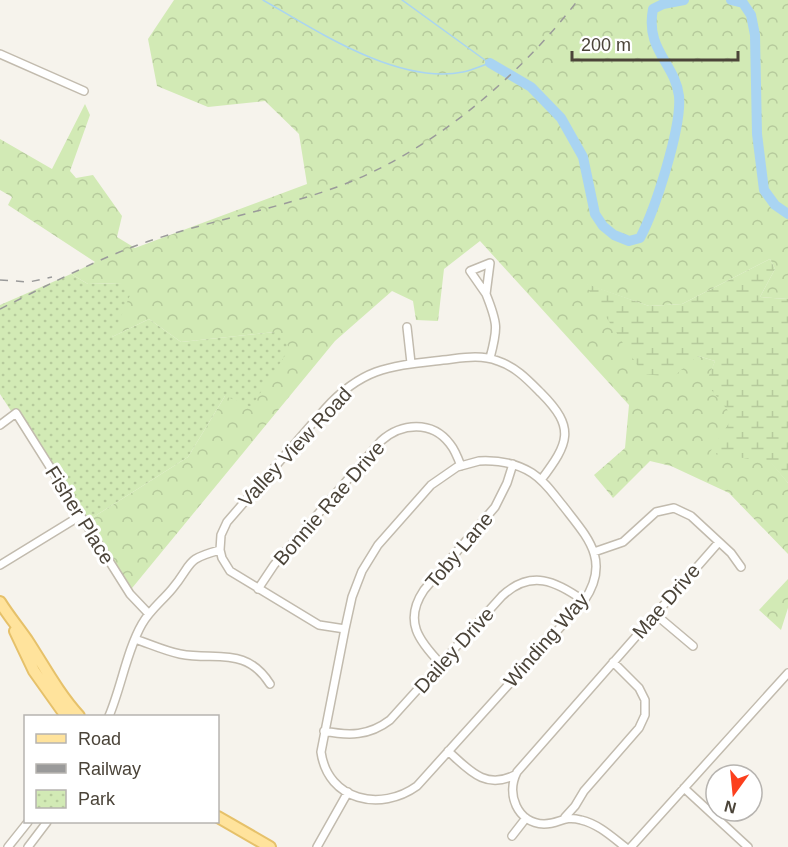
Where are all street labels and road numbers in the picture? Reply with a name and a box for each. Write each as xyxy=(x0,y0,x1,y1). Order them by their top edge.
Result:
street label: Valley View Road xyxy=(234,383,356,511)
street label: Bonnie Rae Drive xyxy=(269,437,389,569)
street label: Fisher Place xyxy=(41,462,119,568)
street label: Toby Lane xyxy=(421,508,497,592)
street label: Mae Drive xyxy=(628,559,704,643)
street label: Winding Way xyxy=(499,589,593,691)
street label: Dailey Drive xyxy=(410,603,498,697)

